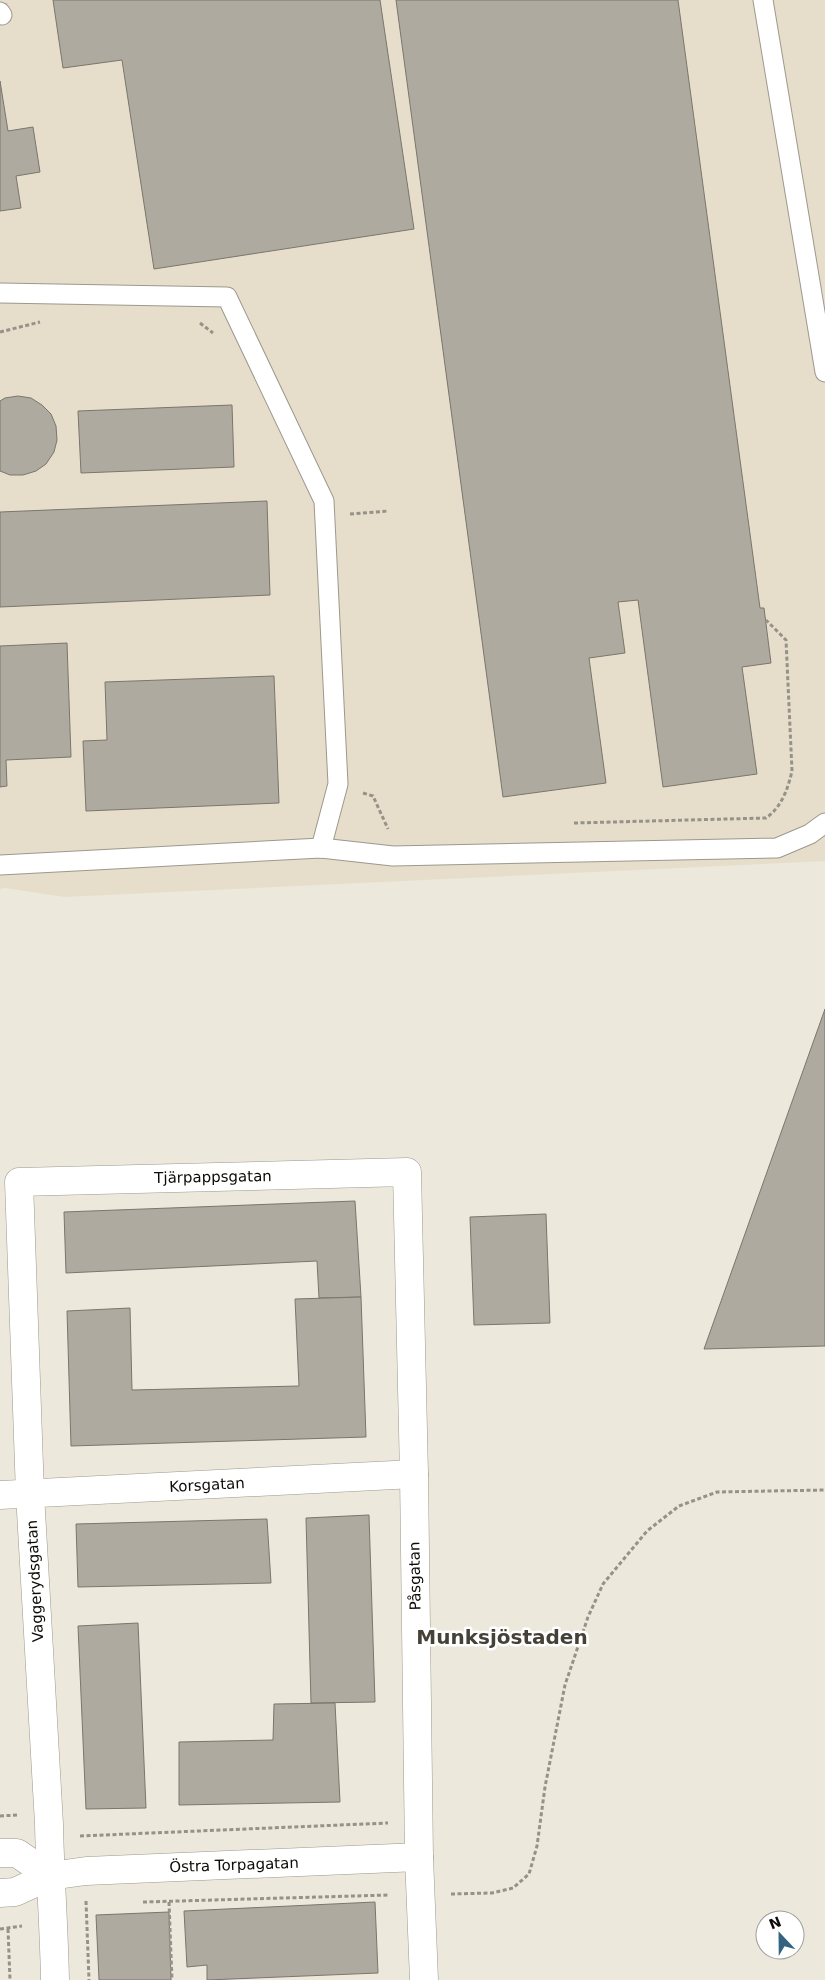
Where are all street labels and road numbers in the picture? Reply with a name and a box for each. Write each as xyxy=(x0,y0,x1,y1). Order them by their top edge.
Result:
street label: Tjärpappsgatan xyxy=(153,1167,272,1187)
street label: Korsgatan xyxy=(169,1474,245,1496)
street label: Vaggerydsgatan xyxy=(23,1519,47,1643)
street label: Påsgatan xyxy=(405,1542,425,1610)
street label: Östra Torpagatan xyxy=(169,1853,299,1876)

